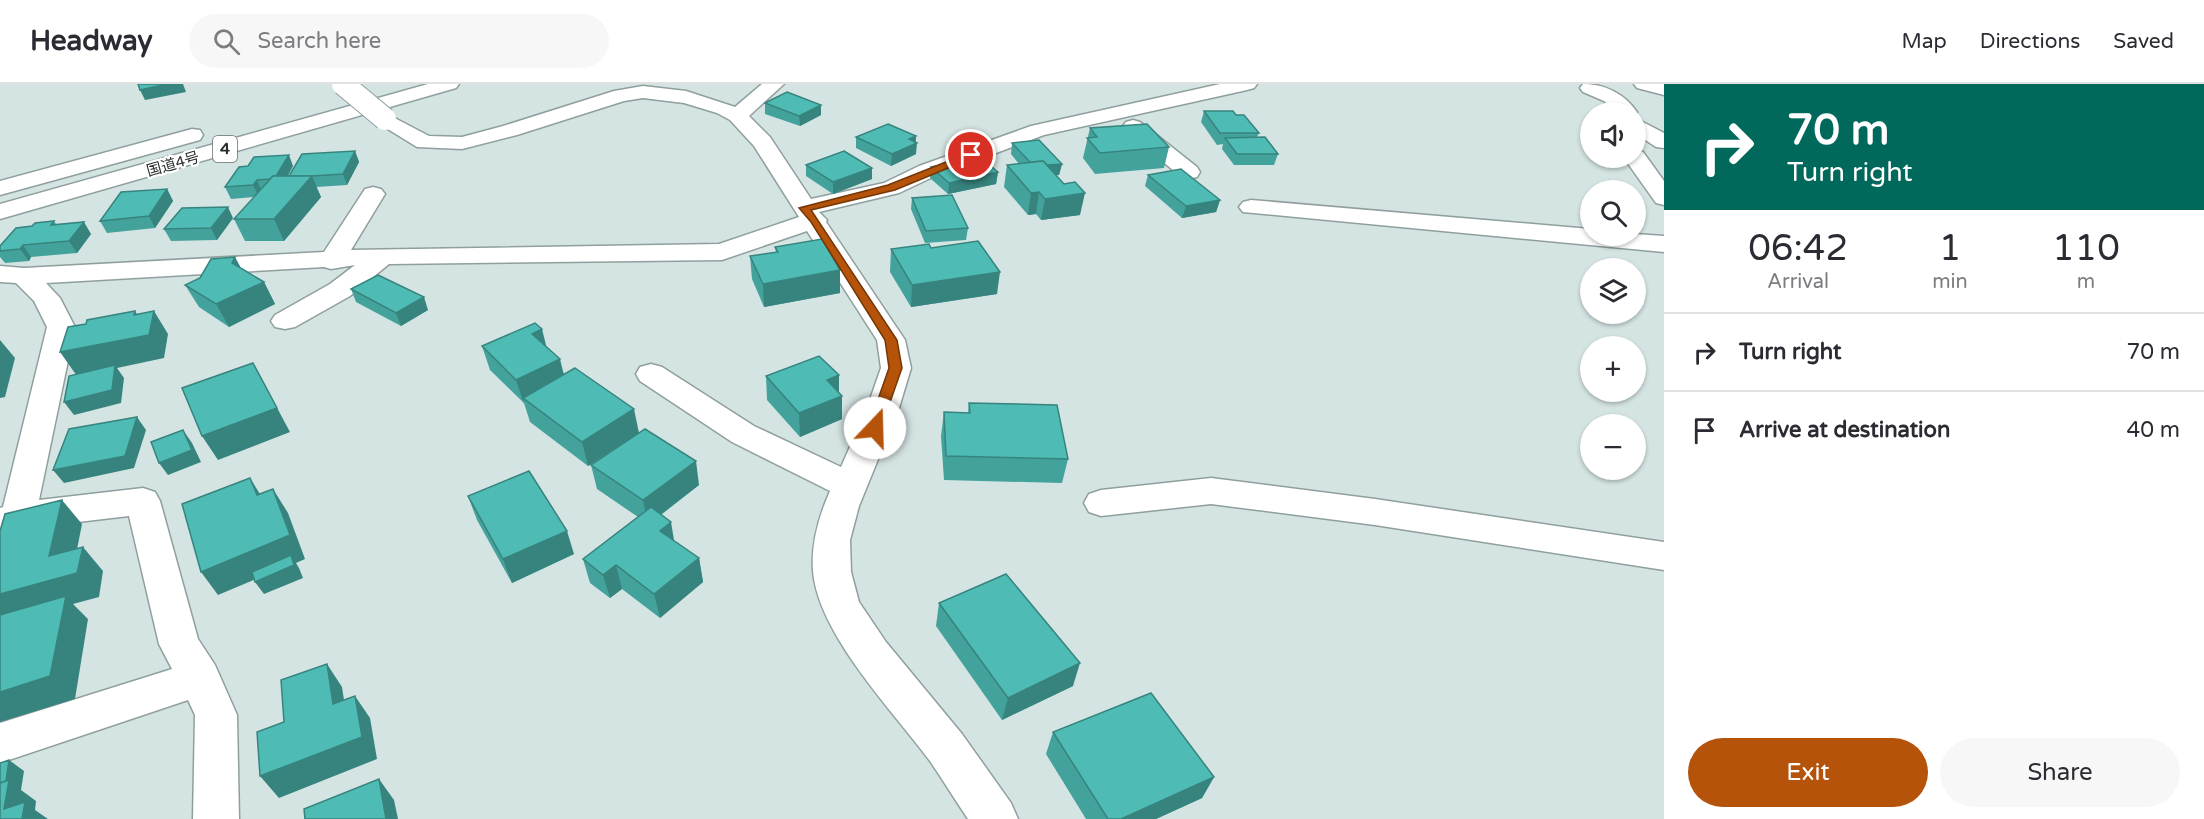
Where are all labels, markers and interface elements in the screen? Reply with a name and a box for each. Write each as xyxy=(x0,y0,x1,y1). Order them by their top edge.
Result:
search box xyxy=(189,14,609,68)
text: Headway xyxy=(30,24,153,58)
icon: search xyxy=(210,25,243,58)
text: Search here xyxy=(258,28,381,54)
text: Map xyxy=(1901,29,1947,54)
text: Directions xyxy=(1980,29,2080,54)
text: Saved xyxy=(2113,29,2174,54)
map controls xyxy=(1580,102,1646,480)
button: sound xyxy=(1580,102,1646,168)
text: 70 m xyxy=(1787,105,1889,156)
icon: right xyxy=(1688,108,1766,186)
pin xyxy=(945,129,996,180)
road number: 4 xyxy=(213,136,237,162)
icon: arrive xyxy=(954,138,987,171)
street label: 国道4号 xyxy=(144,148,202,180)
text: Turn right xyxy=(1787,156,1913,189)
button: search xyxy=(1580,180,1646,246)
text: 06:42 xyxy=(1748,227,1848,270)
text: 1 xyxy=(1939,227,1961,270)
text: 110 xyxy=(2052,227,2120,270)
button: layers xyxy=(1580,258,1646,324)
text: Arrival xyxy=(1767,270,1829,294)
text: min xyxy=(1932,270,1968,294)
text: m xyxy=(2077,270,2095,294)
button: + xyxy=(1580,336,1646,402)
icon: right xyxy=(1688,336,1721,369)
text: Turn right xyxy=(1739,339,1841,365)
text: 70 m xyxy=(2126,339,2180,365)
position arrow xyxy=(843,396,907,460)
button: − xyxy=(1580,414,1646,480)
icon: arrive xyxy=(1688,414,1721,447)
text: Arrive at destination xyxy=(1739,417,1950,443)
text: 40 m xyxy=(2126,417,2180,443)
button: Exit xyxy=(1688,738,1928,807)
button: Share xyxy=(1940,738,2180,807)

